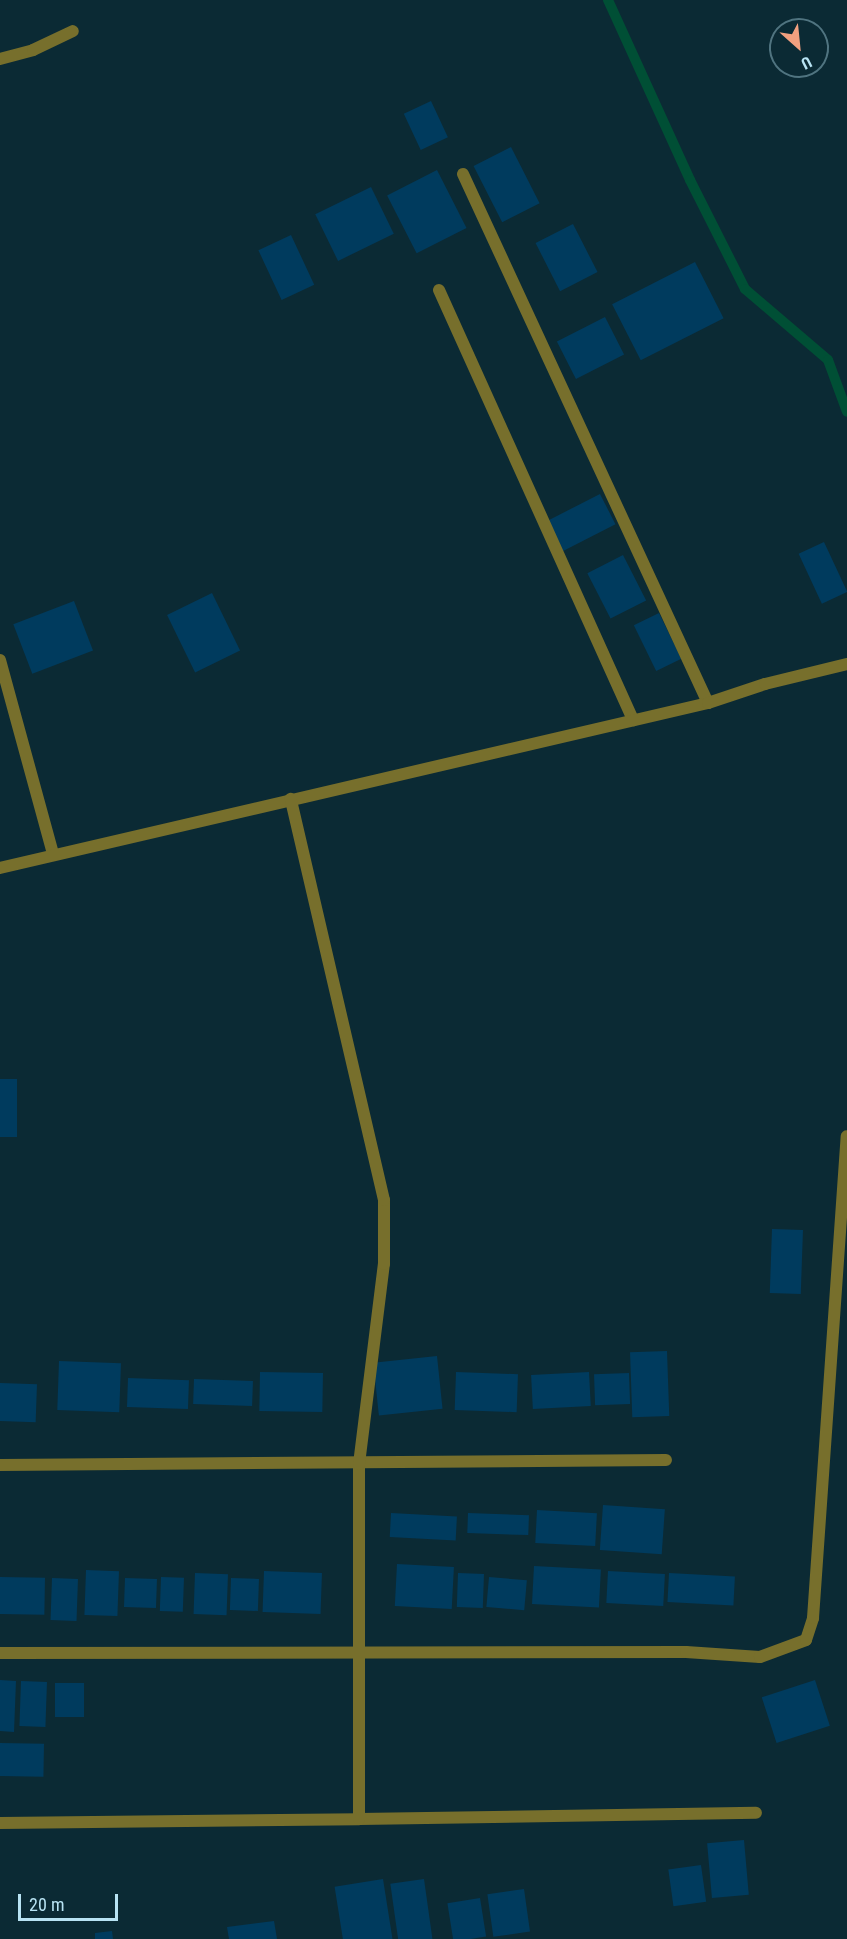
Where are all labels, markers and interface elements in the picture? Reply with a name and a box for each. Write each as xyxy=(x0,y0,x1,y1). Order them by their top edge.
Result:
north arrow xyxy=(769,18,829,78)
text: U xyxy=(798,52,815,73)
scale bar xyxy=(21,1882,122,1920)
text: 20 m xyxy=(29,1894,64,1915)

